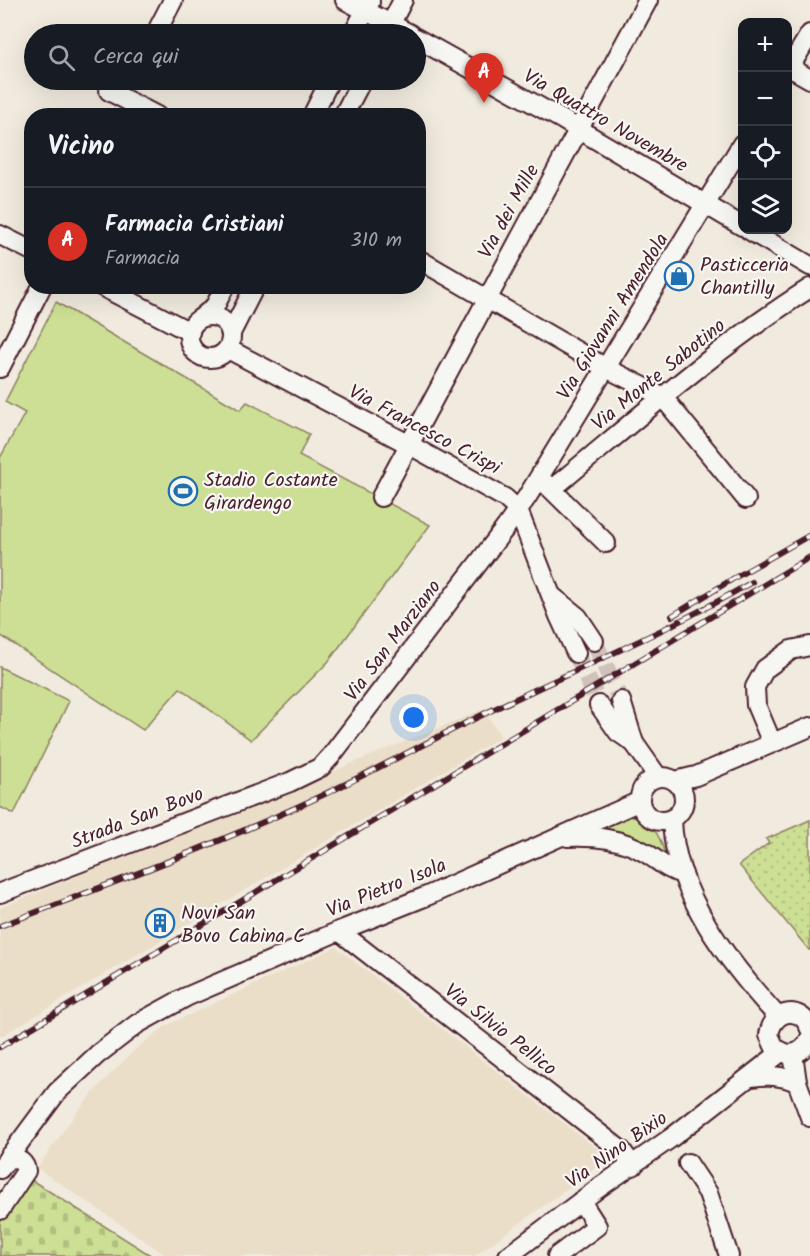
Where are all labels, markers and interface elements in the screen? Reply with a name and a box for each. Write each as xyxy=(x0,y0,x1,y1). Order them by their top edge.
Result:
map controls xyxy=(738,18,792,234)
button: + xyxy=(738,18,792,72)
search box xyxy=(24,24,426,90)
text: Cerca qui xyxy=(93,40,179,75)
icon: search xyxy=(45,41,78,74)
pin: A xyxy=(464,54,504,103)
street label: Via Quattro Novembre xyxy=(517,61,693,182)
button: − xyxy=(738,72,792,126)
text: Vicino xyxy=(48,126,114,168)
button: locate xyxy=(738,126,792,180)
street label: Via dei Mille xyxy=(471,159,549,265)
button: layers xyxy=(738,180,792,234)
text: Farmacia Cristiani xyxy=(105,208,284,243)
text: A xyxy=(61,225,74,257)
text: 310 m xyxy=(350,225,402,257)
street label: Via Giovanni Amendola xyxy=(549,227,678,407)
text: Farmacia xyxy=(105,243,180,275)
place label: Pasticceria Chantilly xyxy=(700,250,789,305)
shop icon: Pasticceria Chantilly xyxy=(663,260,695,292)
street label: Via Monte Sabotino xyxy=(585,311,733,440)
street label: Via Francesco Crispi xyxy=(342,377,507,485)
place label: Stadio Costante Girardengo xyxy=(204,465,338,520)
sports icon: Stadio Costante Girardengo xyxy=(167,475,199,507)
street label: Via San Marziano xyxy=(337,573,450,709)
your location xyxy=(399,703,428,732)
street label: Strada San Bovo xyxy=(67,779,209,859)
street label: Via Pietro Isola xyxy=(322,850,452,927)
place label: Novi San Bovo Cabina C xyxy=(181,898,305,953)
building icon: Novi San Bovo Cabina C xyxy=(144,907,176,939)
street label: Via Silvio Pellico xyxy=(436,976,563,1085)
street label: Via Nino Bixio xyxy=(559,1103,675,1198)

